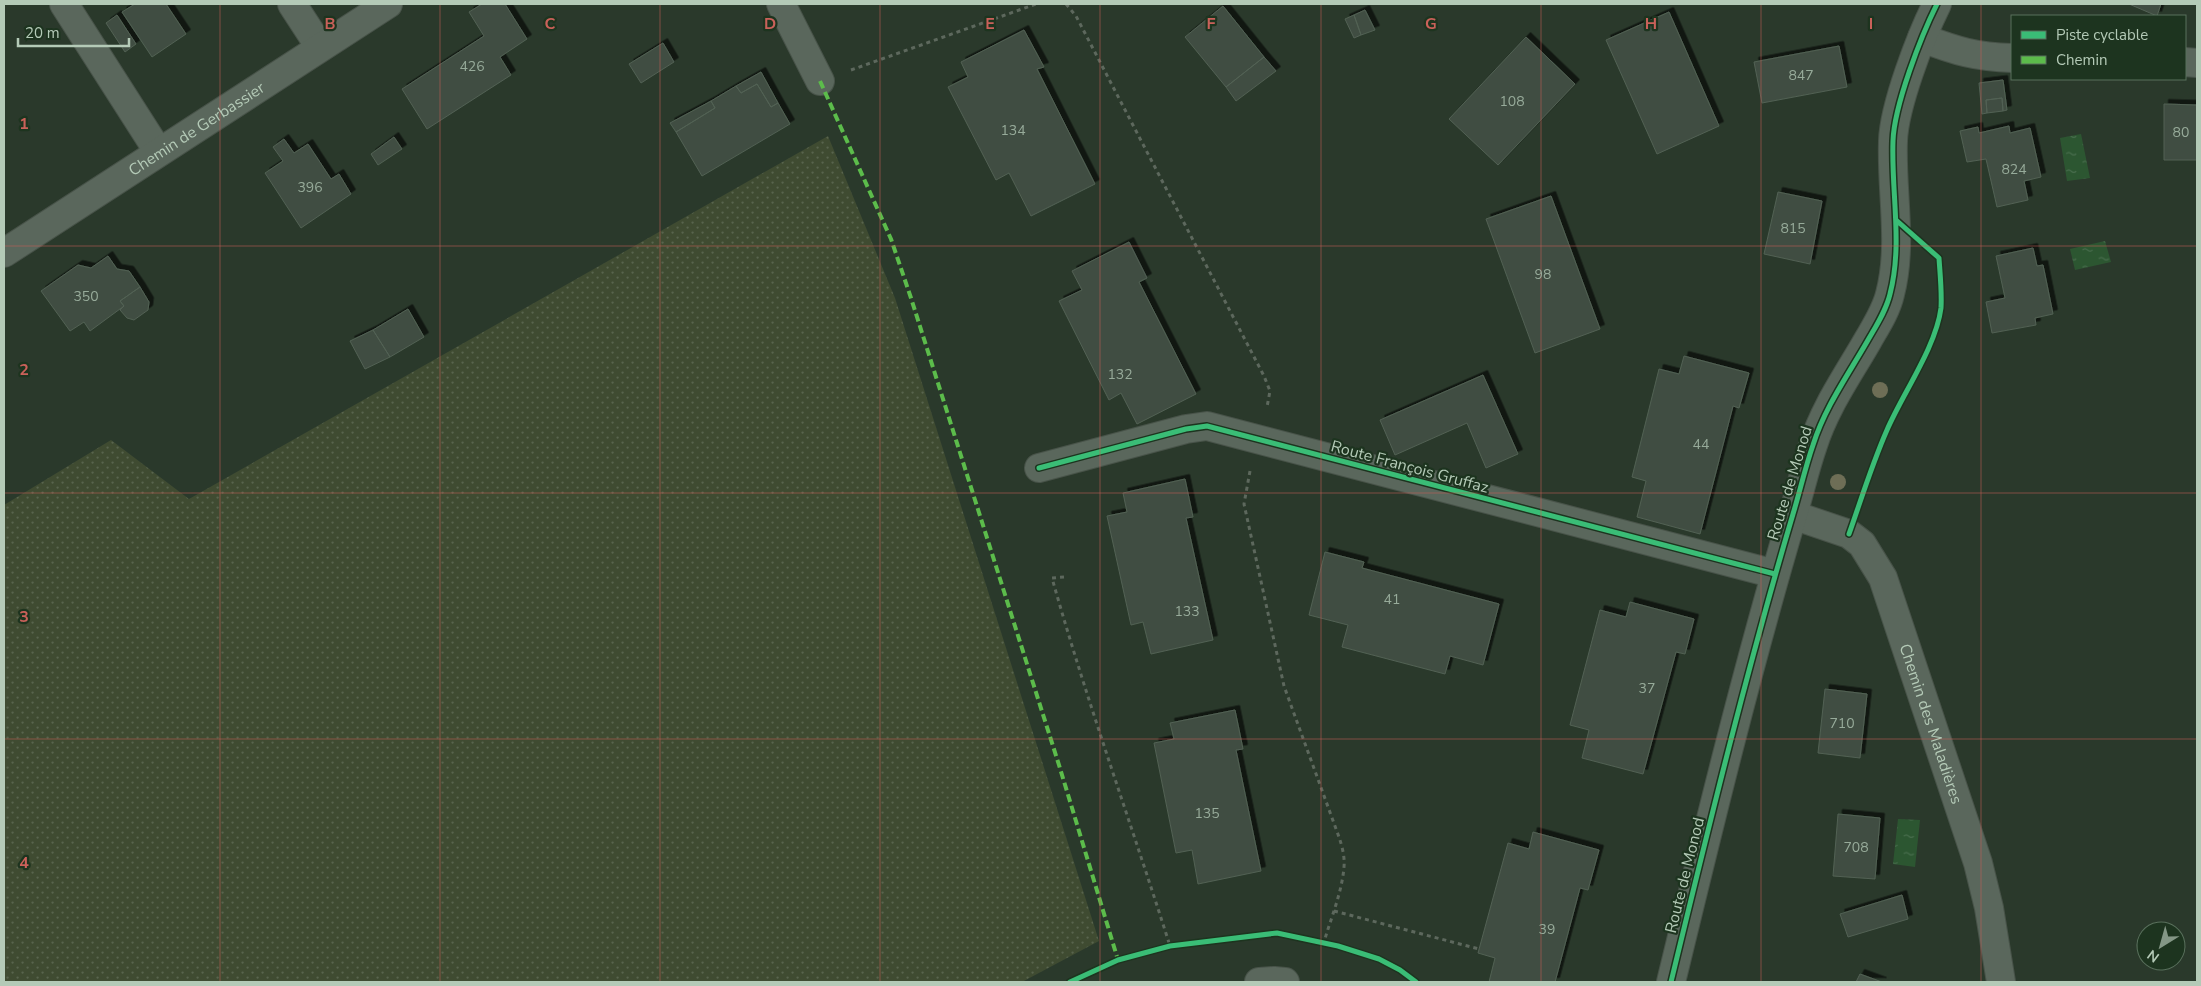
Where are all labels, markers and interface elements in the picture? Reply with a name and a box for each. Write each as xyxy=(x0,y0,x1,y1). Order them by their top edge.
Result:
text: B xyxy=(324,13,336,35)
text: C xyxy=(545,13,556,35)
text: D xyxy=(764,13,776,35)
text: E xyxy=(985,13,995,35)
text: F xyxy=(1207,13,1216,35)
text: G xyxy=(1425,13,1437,35)
text: H xyxy=(1645,13,1657,35)
text: I xyxy=(1869,13,1873,35)
scale bar xyxy=(18,15,129,47)
legend xyxy=(2011,15,2186,80)
text: 20 m xyxy=(25,23,60,43)
text: Piste cyclable xyxy=(2056,25,2148,45)
text: Chemin xyxy=(2056,50,2107,70)
house number: 426 xyxy=(459,57,485,76)
house number: 847 xyxy=(1788,66,1814,85)
street label: Chemin de Gerbassier xyxy=(124,77,269,181)
house number: 108 xyxy=(1499,92,1525,111)
text: 1 xyxy=(19,113,29,135)
house number: 134 xyxy=(1000,121,1026,140)
house number: 80 xyxy=(2173,123,2189,142)
house number: 824 xyxy=(2001,160,2027,179)
house number: 396 xyxy=(297,178,323,197)
house number: 815 xyxy=(1780,219,1806,238)
house number: 98 xyxy=(1535,265,1551,284)
house number: 350 xyxy=(73,287,99,306)
text: 2 xyxy=(19,359,29,381)
house number: 132 xyxy=(1107,365,1133,384)
street label: Route de Monod xyxy=(1762,423,1818,543)
street label: Route François Gruffaz xyxy=(1328,435,1491,499)
house number: 44 xyxy=(1693,435,1709,454)
house number: 41 xyxy=(1384,590,1400,609)
house number: 133 xyxy=(1174,602,1200,621)
text: 3 xyxy=(19,606,29,628)
street label: Chemin des Maladières xyxy=(1894,641,1968,807)
house number: 37 xyxy=(1639,679,1655,698)
house number: 710 xyxy=(1829,714,1855,733)
house number: 135 xyxy=(1194,804,1220,823)
street label: Route de Monod xyxy=(1660,815,1710,935)
house number: 708 xyxy=(1843,838,1869,857)
text: 4 xyxy=(19,852,29,874)
house number: 39 xyxy=(1539,920,1555,939)
north arrow xyxy=(2136,921,2186,971)
text: N xyxy=(2144,945,2163,967)

